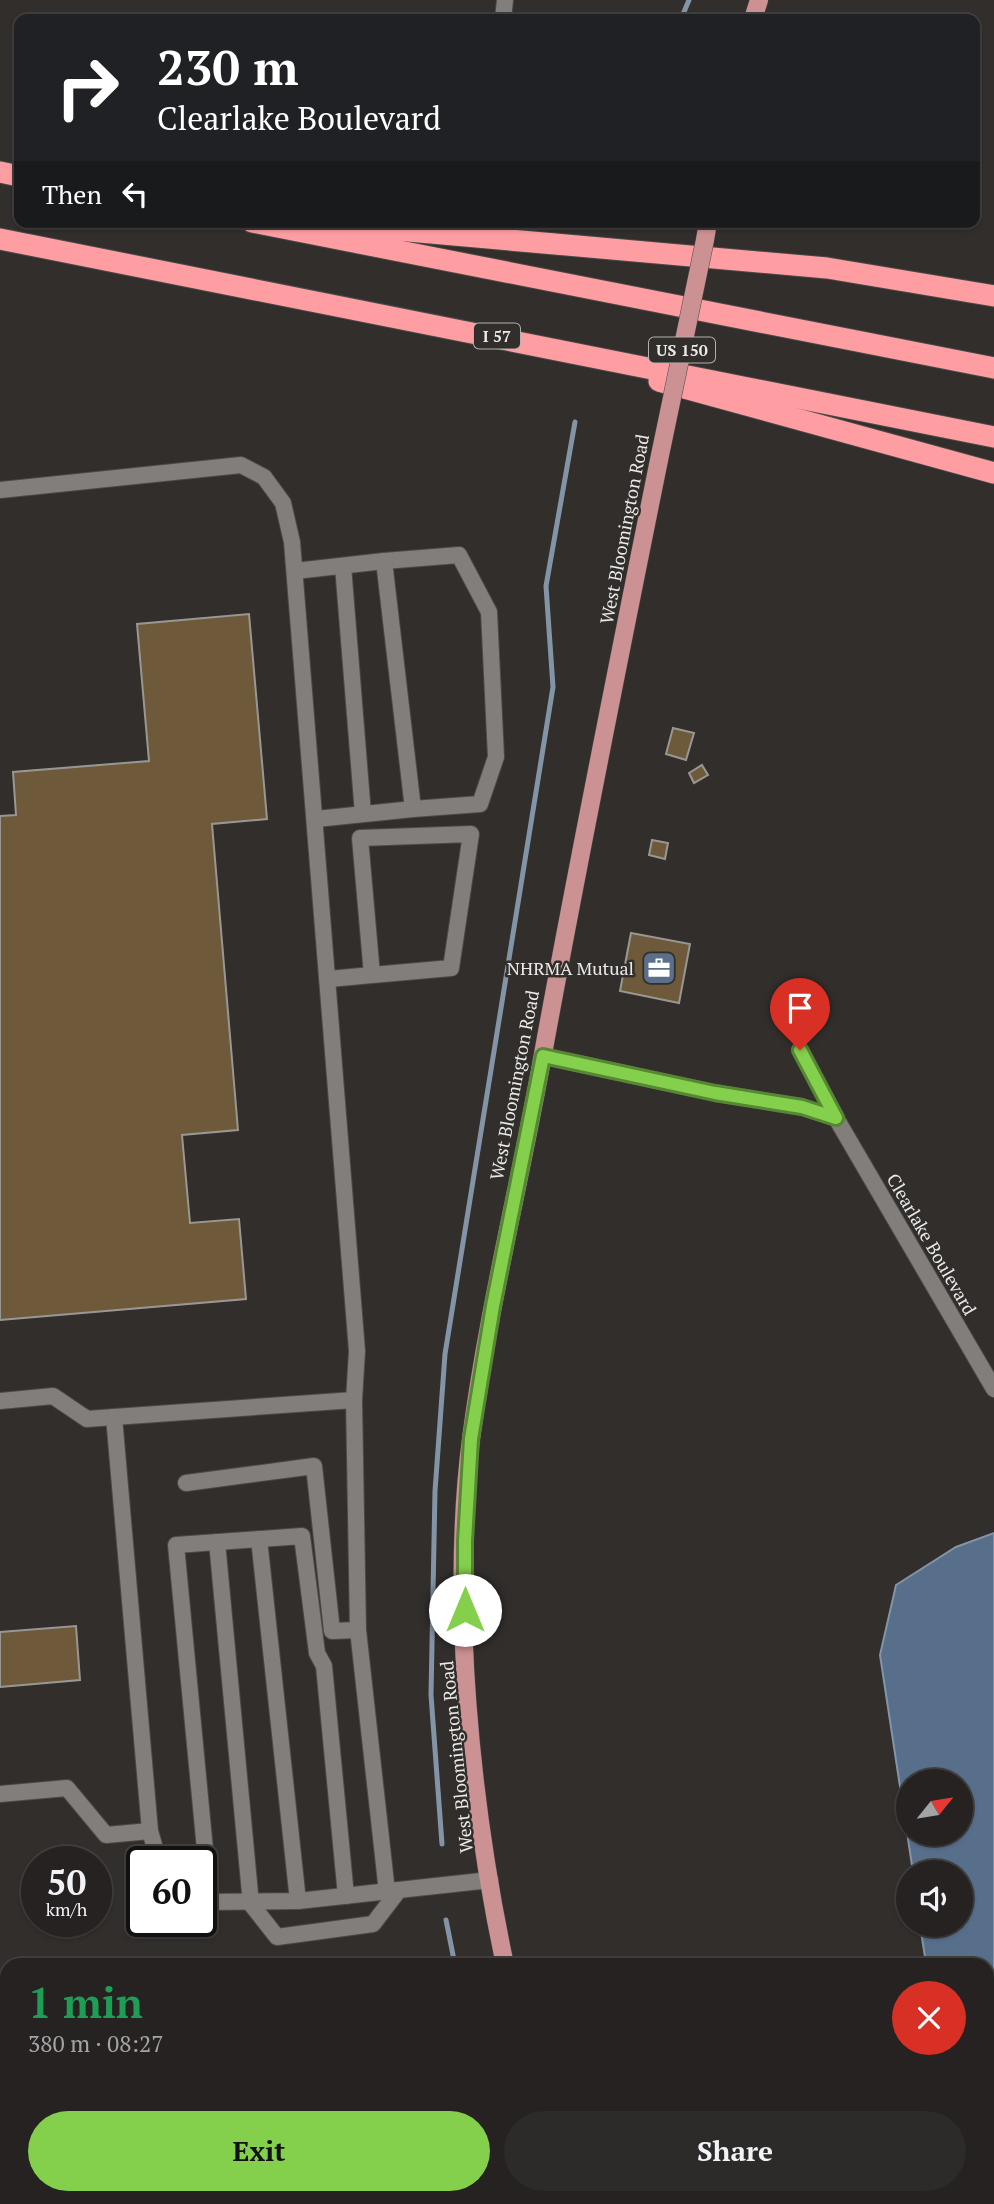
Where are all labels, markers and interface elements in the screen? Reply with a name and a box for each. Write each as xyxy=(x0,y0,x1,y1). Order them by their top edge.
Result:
text: 230 m xyxy=(157,34,299,99)
icon: right xyxy=(42,42,133,133)
text: Clearlake Boulevard xyxy=(157,97,441,139)
icon: left xyxy=(116,175,154,213)
text: Then xyxy=(42,177,102,211)
road number: I 57 xyxy=(474,324,520,348)
road number: US 150 xyxy=(649,338,715,362)
street label: West Bloomington Road xyxy=(594,432,654,626)
office icon: NHRMA Mutual xyxy=(640,949,678,987)
place label: NHRMA Mutual xyxy=(507,956,634,980)
pin xyxy=(770,978,830,1050)
street label: West Bloomington Road xyxy=(484,988,544,1182)
icon: arrive xyxy=(781,989,819,1027)
street label: Clearlake Boulevard xyxy=(882,1169,982,1319)
position arrow xyxy=(428,1573,502,1647)
street label: West Bloomington Road xyxy=(434,1660,478,1854)
north arrow xyxy=(896,1769,973,1846)
map controls xyxy=(896,1769,973,1937)
speed limit sign: 60 xyxy=(126,1846,217,1937)
text: 50 xyxy=(47,1859,86,1905)
button: sound xyxy=(896,1860,973,1937)
text: km/h xyxy=(46,1897,87,1921)
text: 1 min xyxy=(28,1974,143,2030)
button: close xyxy=(892,1981,966,2055)
text: 380 m · 08:27 xyxy=(28,2028,163,2059)
button: Exit xyxy=(28,2111,490,2191)
button: Share xyxy=(504,2111,966,2191)

